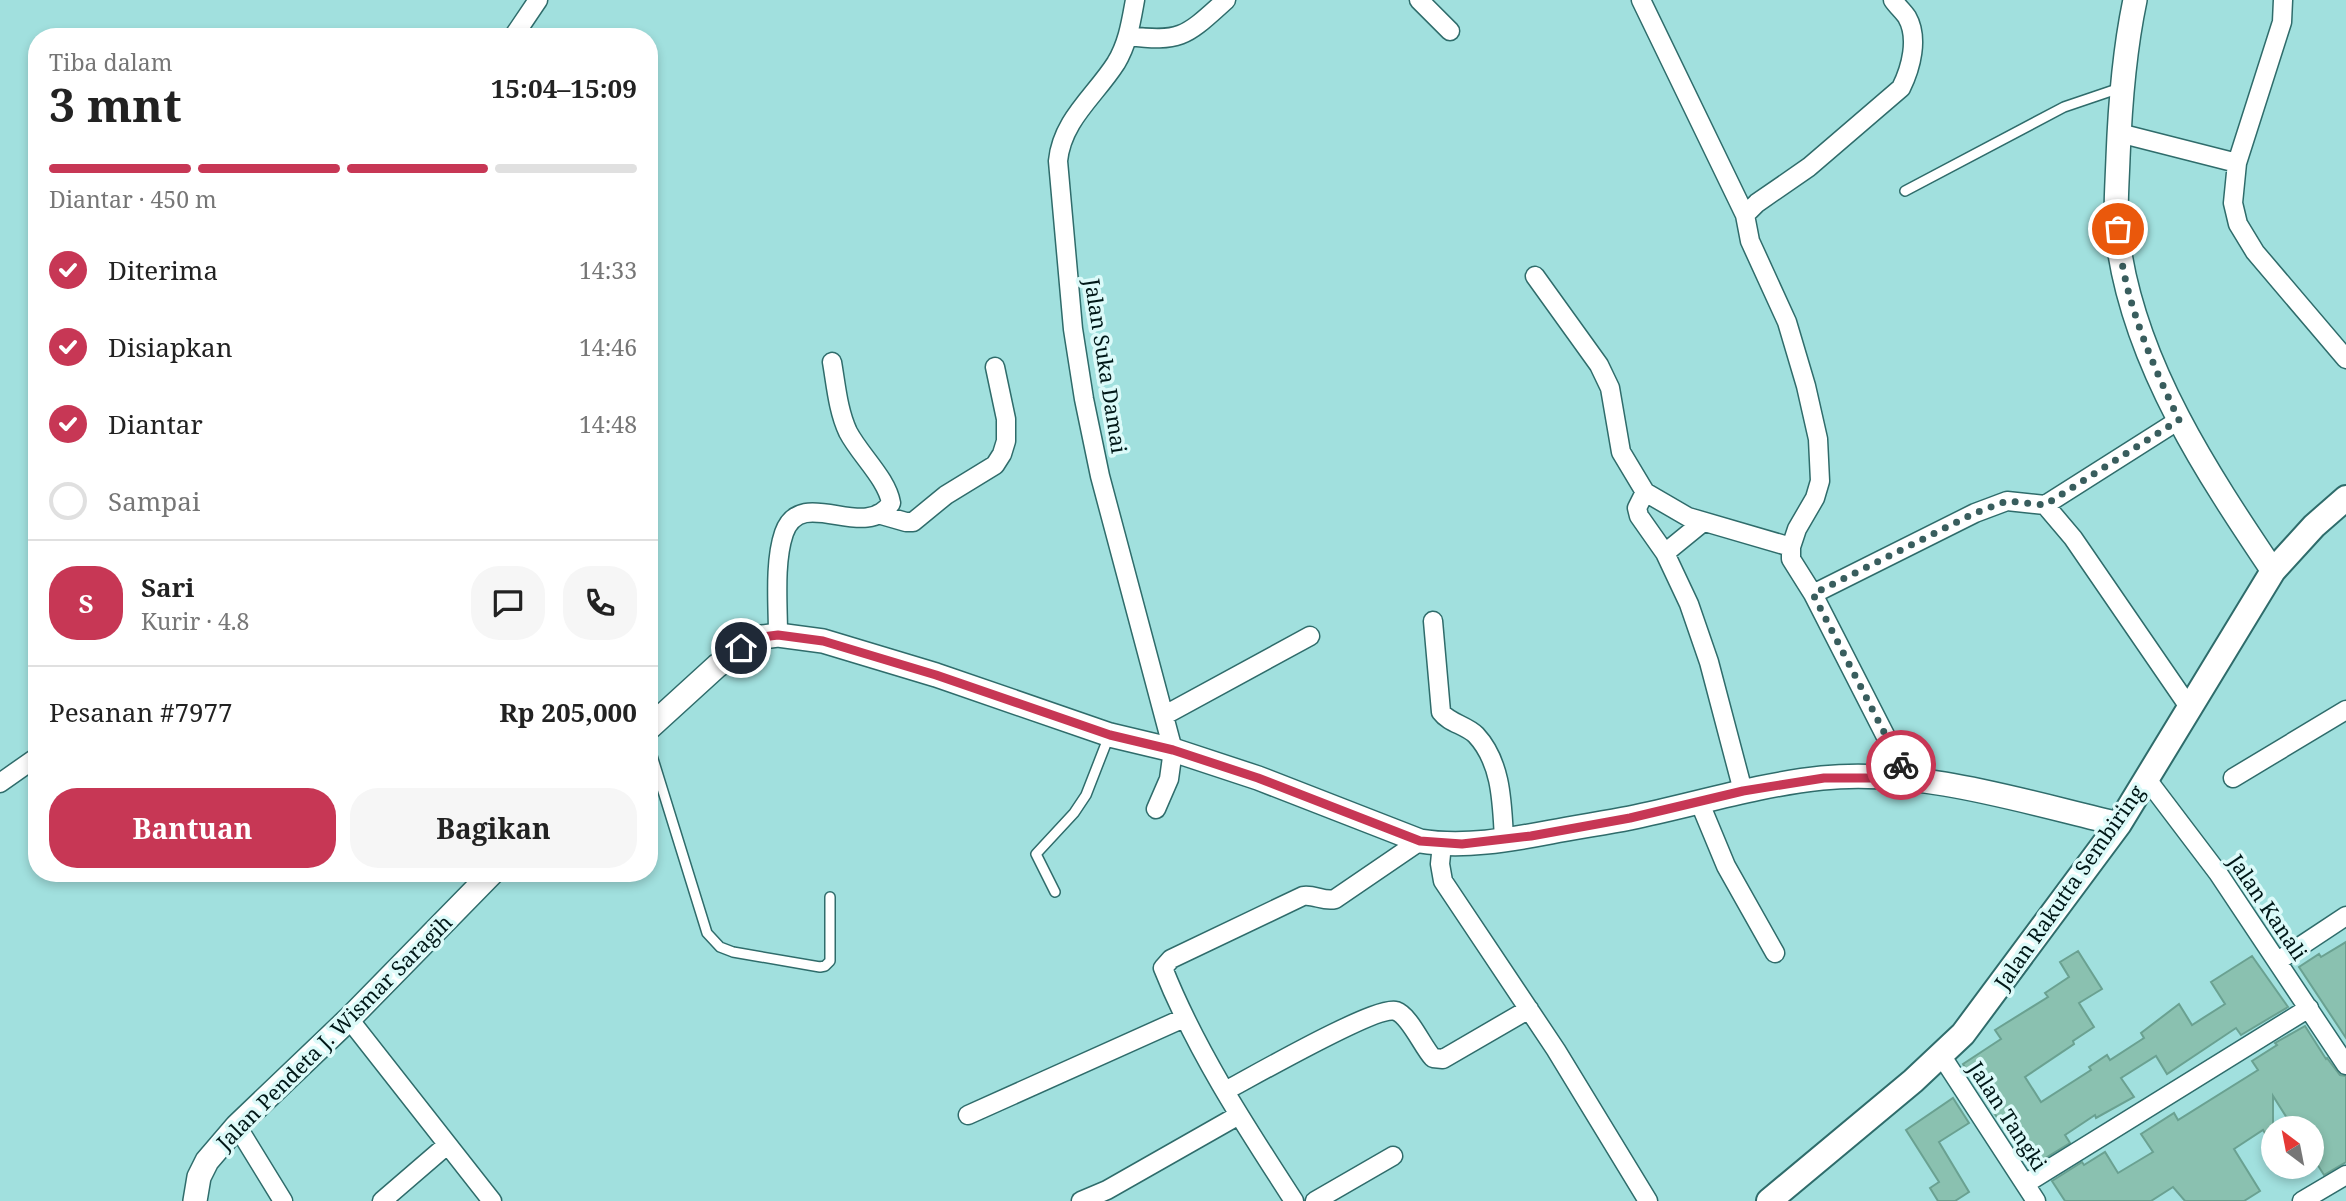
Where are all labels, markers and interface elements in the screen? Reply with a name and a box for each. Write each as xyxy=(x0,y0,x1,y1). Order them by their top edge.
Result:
text: Tiba dalam xyxy=(49,46,172,78)
text: 15:04–15:09 xyxy=(491,70,637,106)
text: 3 mnt xyxy=(49,73,182,135)
text: Diantar · 450 m xyxy=(49,183,217,215)
pin xyxy=(2088,199,2148,259)
icon: bag xyxy=(2099,210,2137,248)
icon: check xyxy=(49,251,87,289)
text: Diterima xyxy=(108,252,218,288)
text: 14:33 xyxy=(579,254,637,286)
street label: Jalan Suka Damai xyxy=(1078,276,1134,456)
icon: check xyxy=(49,328,87,366)
text: Disiapkan xyxy=(108,329,233,365)
text: 14:46 xyxy=(579,331,637,363)
icon: check xyxy=(49,405,87,443)
text: Diantar xyxy=(108,406,203,442)
text: 14:48 xyxy=(579,408,637,440)
text: Sampai xyxy=(108,483,200,519)
button: chat xyxy=(471,566,545,640)
button: phone xyxy=(563,566,637,640)
text: Sari xyxy=(141,569,194,605)
text: S xyxy=(78,585,94,621)
text: Kurir · 4.8 xyxy=(141,605,249,637)
pin xyxy=(711,618,771,678)
icon: home xyxy=(722,629,760,667)
text: Pesanan #7977 xyxy=(49,694,233,730)
text: Rp 205,000 xyxy=(499,694,637,730)
courier xyxy=(1866,730,1936,800)
icon: bike xyxy=(1882,746,1920,784)
street label: Jalan Rakutta Sembiring xyxy=(1987,779,2151,996)
button: Bantuan xyxy=(49,788,336,868)
button: Bagikan xyxy=(350,788,637,868)
street label: Jalan Kanali xyxy=(2222,848,2314,966)
street label: Jalan Pendeta J. Wismar Saragih xyxy=(209,908,458,1157)
street label: Jalan Tangki xyxy=(1962,1055,2054,1176)
north arrow xyxy=(2261,1116,2324,1180)
map controls xyxy=(2261,1116,2324,1179)

